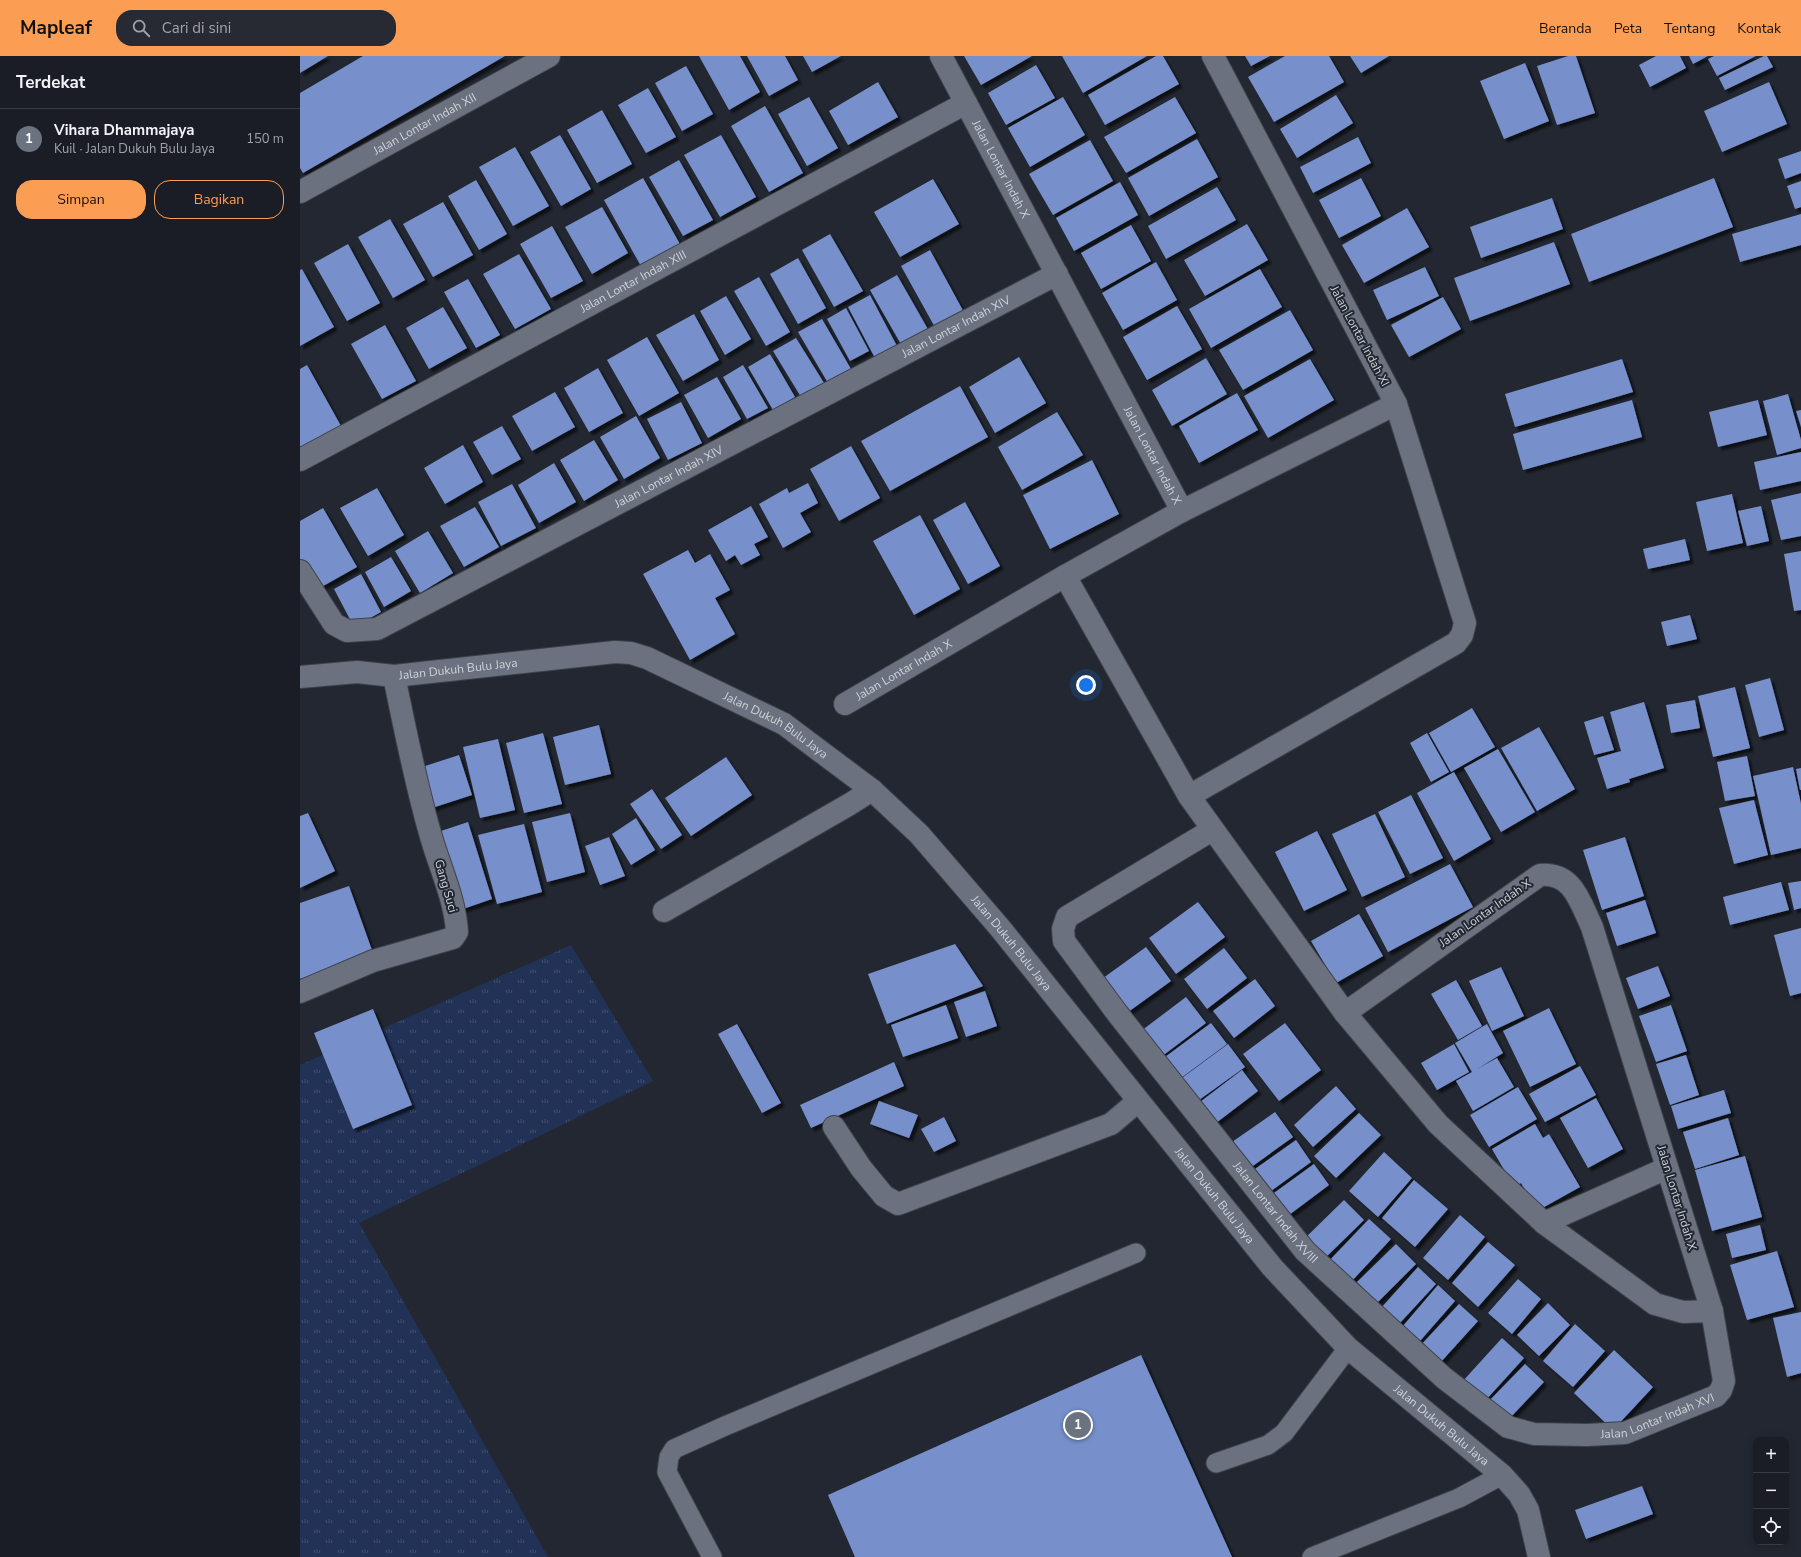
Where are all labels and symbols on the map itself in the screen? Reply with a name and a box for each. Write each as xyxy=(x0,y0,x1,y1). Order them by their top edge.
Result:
street label: Jalan Lontar Indah XII xyxy=(369,89,479,159)
street label: Jalan Lontar Indah X xyxy=(968,116,1034,221)
street label: Jalan Lontar Indah XIII xyxy=(576,246,689,317)
street label: Jalan Lontar Indah XI xyxy=(1326,282,1393,389)
street label: Jalan Lontar Indah XIV xyxy=(898,291,1014,362)
street label: Jalan Lontar Indah X xyxy=(1119,403,1185,508)
street label: Jalan Lontar Indah XIV xyxy=(611,441,727,512)
street label: Jalan Lontar Indah X xyxy=(852,635,955,705)
street label: Jalan Dukuh Bulu Jaya xyxy=(397,655,518,684)
your location xyxy=(1076,675,1096,695)
street label: Jalan Dukuh Bulu Jaya xyxy=(720,688,831,762)
street label: Gang Suci xyxy=(431,858,461,914)
street label: Jalan Lontar Indah X xyxy=(1435,875,1534,951)
street label: Jalan Dukuh Bulu Jaya xyxy=(967,891,1055,994)
street label: Jalan Dukuh Bulu Jaya xyxy=(1170,1143,1258,1247)
street label: Jalan Lontar Indah X xyxy=(1653,1143,1701,1253)
street label: Jalan Lontar Indah XVIII xyxy=(1229,1158,1321,1267)
street label: Jalan Dukuh Bulu Jaya xyxy=(1390,1380,1493,1469)
street label: Jalan Lontar Indah XVI xyxy=(1599,1390,1717,1442)
pin: 1 xyxy=(1065,1410,1091,1440)

